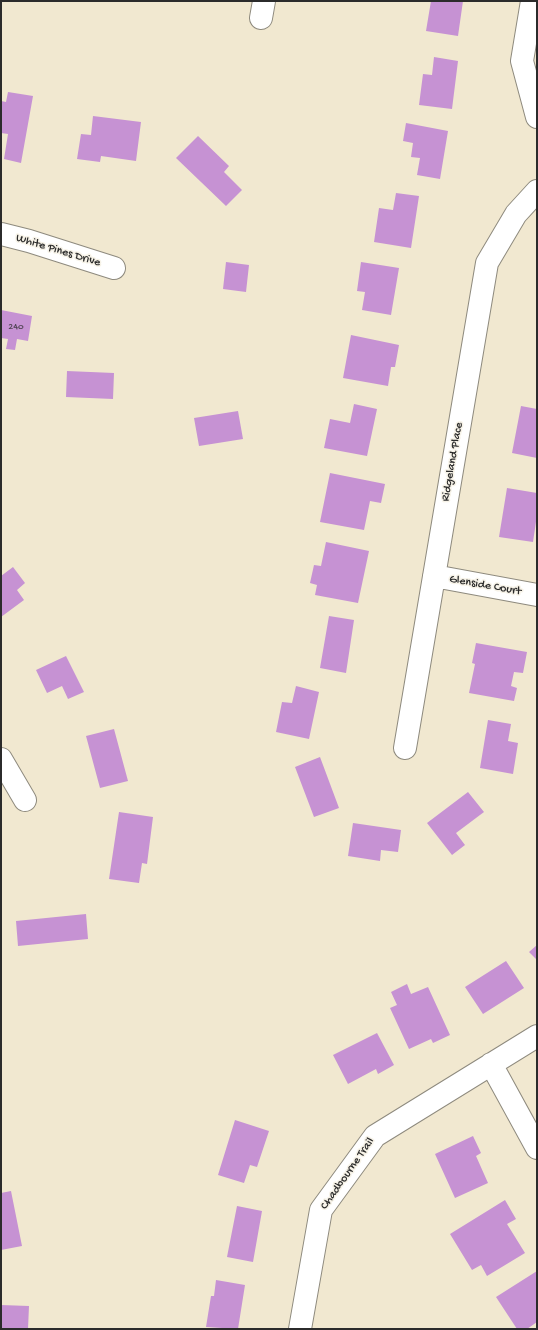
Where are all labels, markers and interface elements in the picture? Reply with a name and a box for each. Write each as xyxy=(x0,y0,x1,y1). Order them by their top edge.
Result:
street label: White Pines Drive xyxy=(14,231,102,271)
house number: 240 xyxy=(8,321,24,333)
street label: Ridgeland Place xyxy=(439,421,467,503)
street label: Glenside Court xyxy=(448,573,522,599)
street label: Chadbourne Trail xyxy=(318,1135,378,1213)

